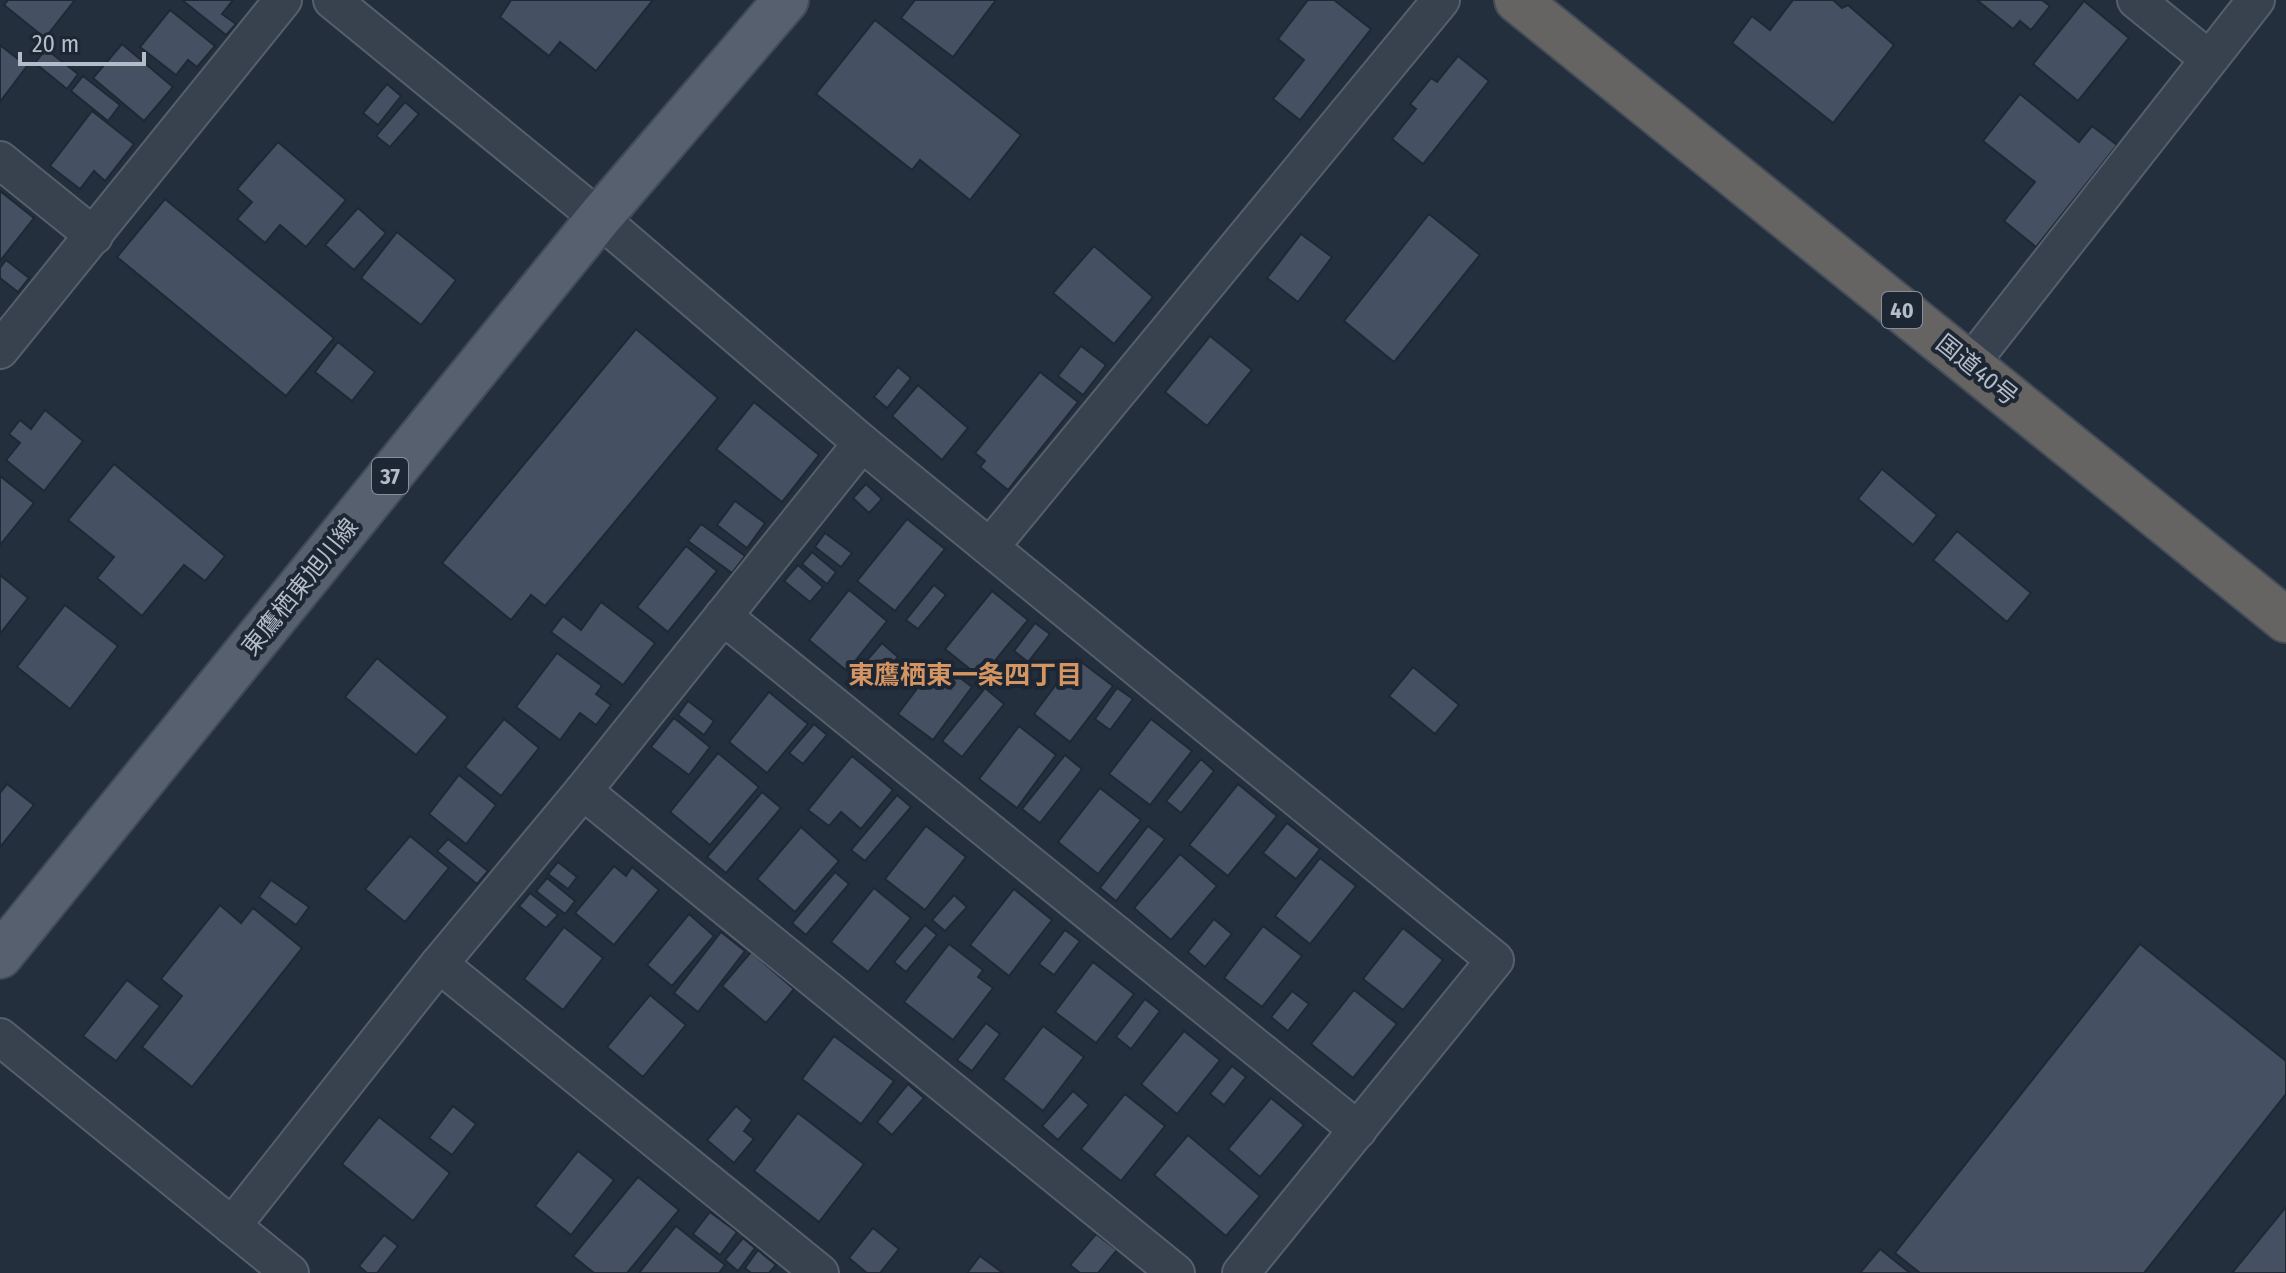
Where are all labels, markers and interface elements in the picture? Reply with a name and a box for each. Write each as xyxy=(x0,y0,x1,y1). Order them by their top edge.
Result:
scale bar xyxy=(20,16,144,66)
text: 20 m xyxy=(32,30,79,58)
road number: 40 xyxy=(1882,292,1922,328)
street label: 国道40号 xyxy=(1931,329,2023,411)
road number: 37 xyxy=(372,458,408,494)
street label: 東鷹栖東旭川線 xyxy=(236,513,364,661)
district label: 東鷹栖東一条四丁目 xyxy=(848,660,1082,691)

